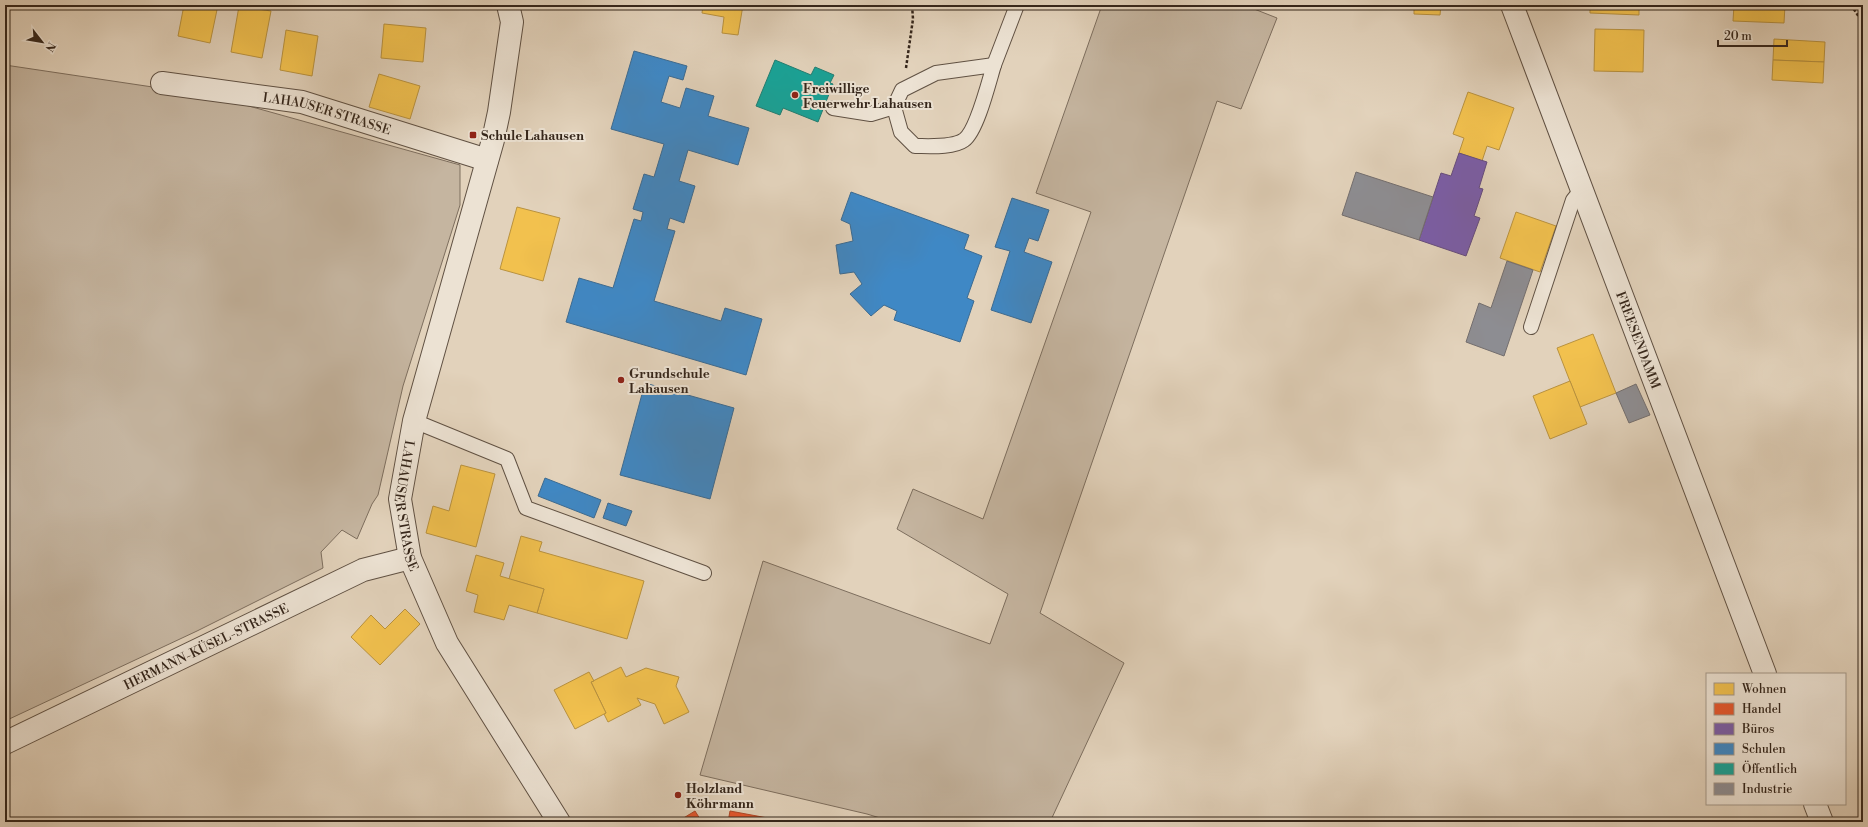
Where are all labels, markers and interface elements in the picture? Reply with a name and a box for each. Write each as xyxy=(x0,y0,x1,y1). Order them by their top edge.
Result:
north arrow xyxy=(22,22,62,62)
scale bar xyxy=(1718,22,1787,48)
text: 20 m xyxy=(1724,29,1752,44)
text: N xyxy=(41,39,58,54)
place label: Freiwillige Feuerwehr Lahausen xyxy=(803,81,932,112)
street label: LAHAUSER STRASSE xyxy=(262,90,393,138)
marker: Freiwillige Feuerwehr Lahausen xyxy=(790,90,800,100)
place label: Schule Lahausen xyxy=(481,128,584,144)
marker: Schule Lahausen xyxy=(468,130,478,140)
street label: FREESENDAMM xyxy=(1612,289,1664,392)
place label: Grundschule Lahausen xyxy=(629,366,710,397)
marker: Grundschule Lahausen xyxy=(616,375,626,385)
street label: LAHAUSER STRASSE xyxy=(391,439,422,574)
street label: HERMANN-KÜSEL-STRASSE xyxy=(121,600,291,693)
legend xyxy=(1706,673,1846,805)
text: Wohnen xyxy=(1741,682,1786,697)
text: Handel xyxy=(1742,702,1782,717)
text: Büros xyxy=(1741,722,1774,737)
text: Schulen xyxy=(1742,742,1786,757)
text: Öffentlich xyxy=(1742,760,1797,777)
place label: Holzland Köhrmann xyxy=(686,781,754,812)
text: Industrie xyxy=(1742,782,1792,797)
marker: Holzland Köhrmann xyxy=(673,790,683,800)

